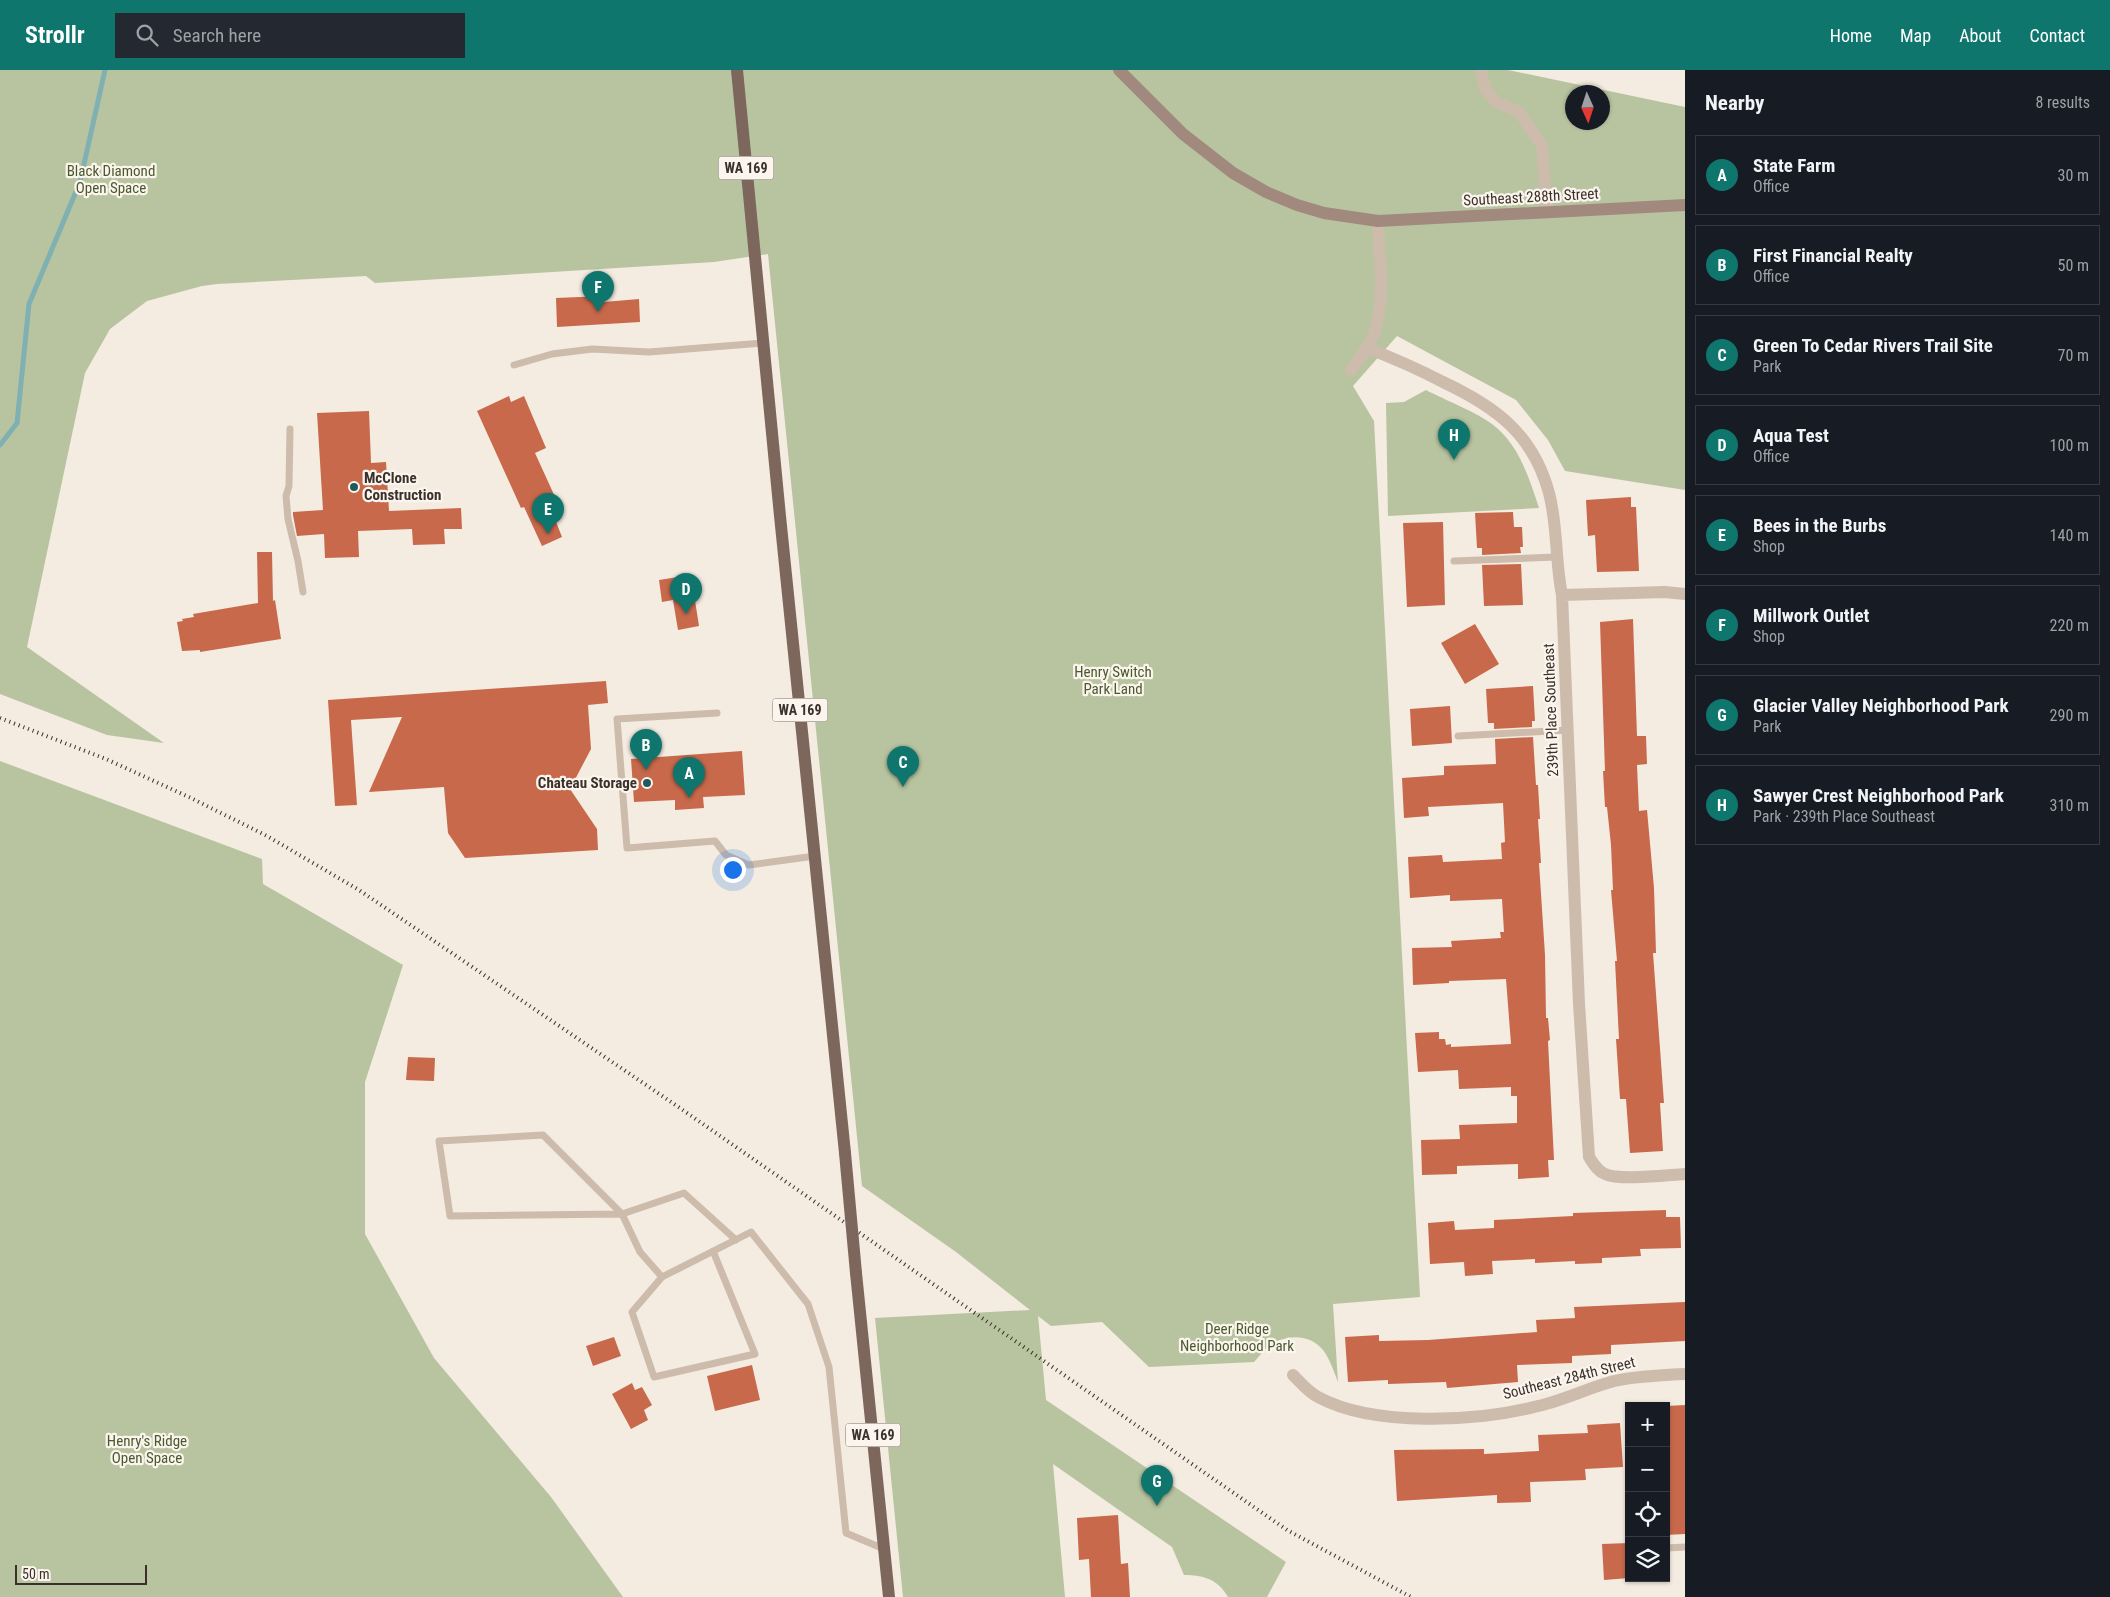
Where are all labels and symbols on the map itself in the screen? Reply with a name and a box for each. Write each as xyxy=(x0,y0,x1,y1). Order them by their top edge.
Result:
north arrow xyxy=(1565,85,1610,130)
road number: WA 169 xyxy=(718,156,774,180)
park label: Black Diamond Open Space xyxy=(67,162,155,197)
street label: Southeast 288th Street xyxy=(1463,184,1599,210)
pin: F xyxy=(582,271,614,312)
pin: H xyxy=(1438,419,1470,460)
place label: McClone Construction xyxy=(364,469,441,504)
marker: McClone Construction xyxy=(348,481,360,493)
pin: E xyxy=(532,493,564,534)
pin: D xyxy=(670,573,702,614)
street label: 239th Place Southeast xyxy=(1540,643,1562,777)
park label: Henry Switch Park Land xyxy=(1074,663,1152,698)
road number: WA 169 xyxy=(772,698,828,722)
pin: B xyxy=(630,729,662,770)
pin: C xyxy=(887,746,919,787)
pin: A xyxy=(673,757,705,798)
place label: Chateau Storage xyxy=(538,774,637,792)
marker: Chateau Storage xyxy=(641,777,653,789)
your location xyxy=(720,857,746,883)
park label: Deer Ridge Neighborhood Park xyxy=(1180,1320,1294,1355)
street label: Southeast 284th Street xyxy=(1501,1353,1637,1403)
road number: WA 169 xyxy=(846,1424,900,1446)
park label: Henry's Ridge Open Space xyxy=(107,1432,187,1467)
pin: G xyxy=(1141,1465,1173,1506)
scale bar xyxy=(15,1562,148,1585)

